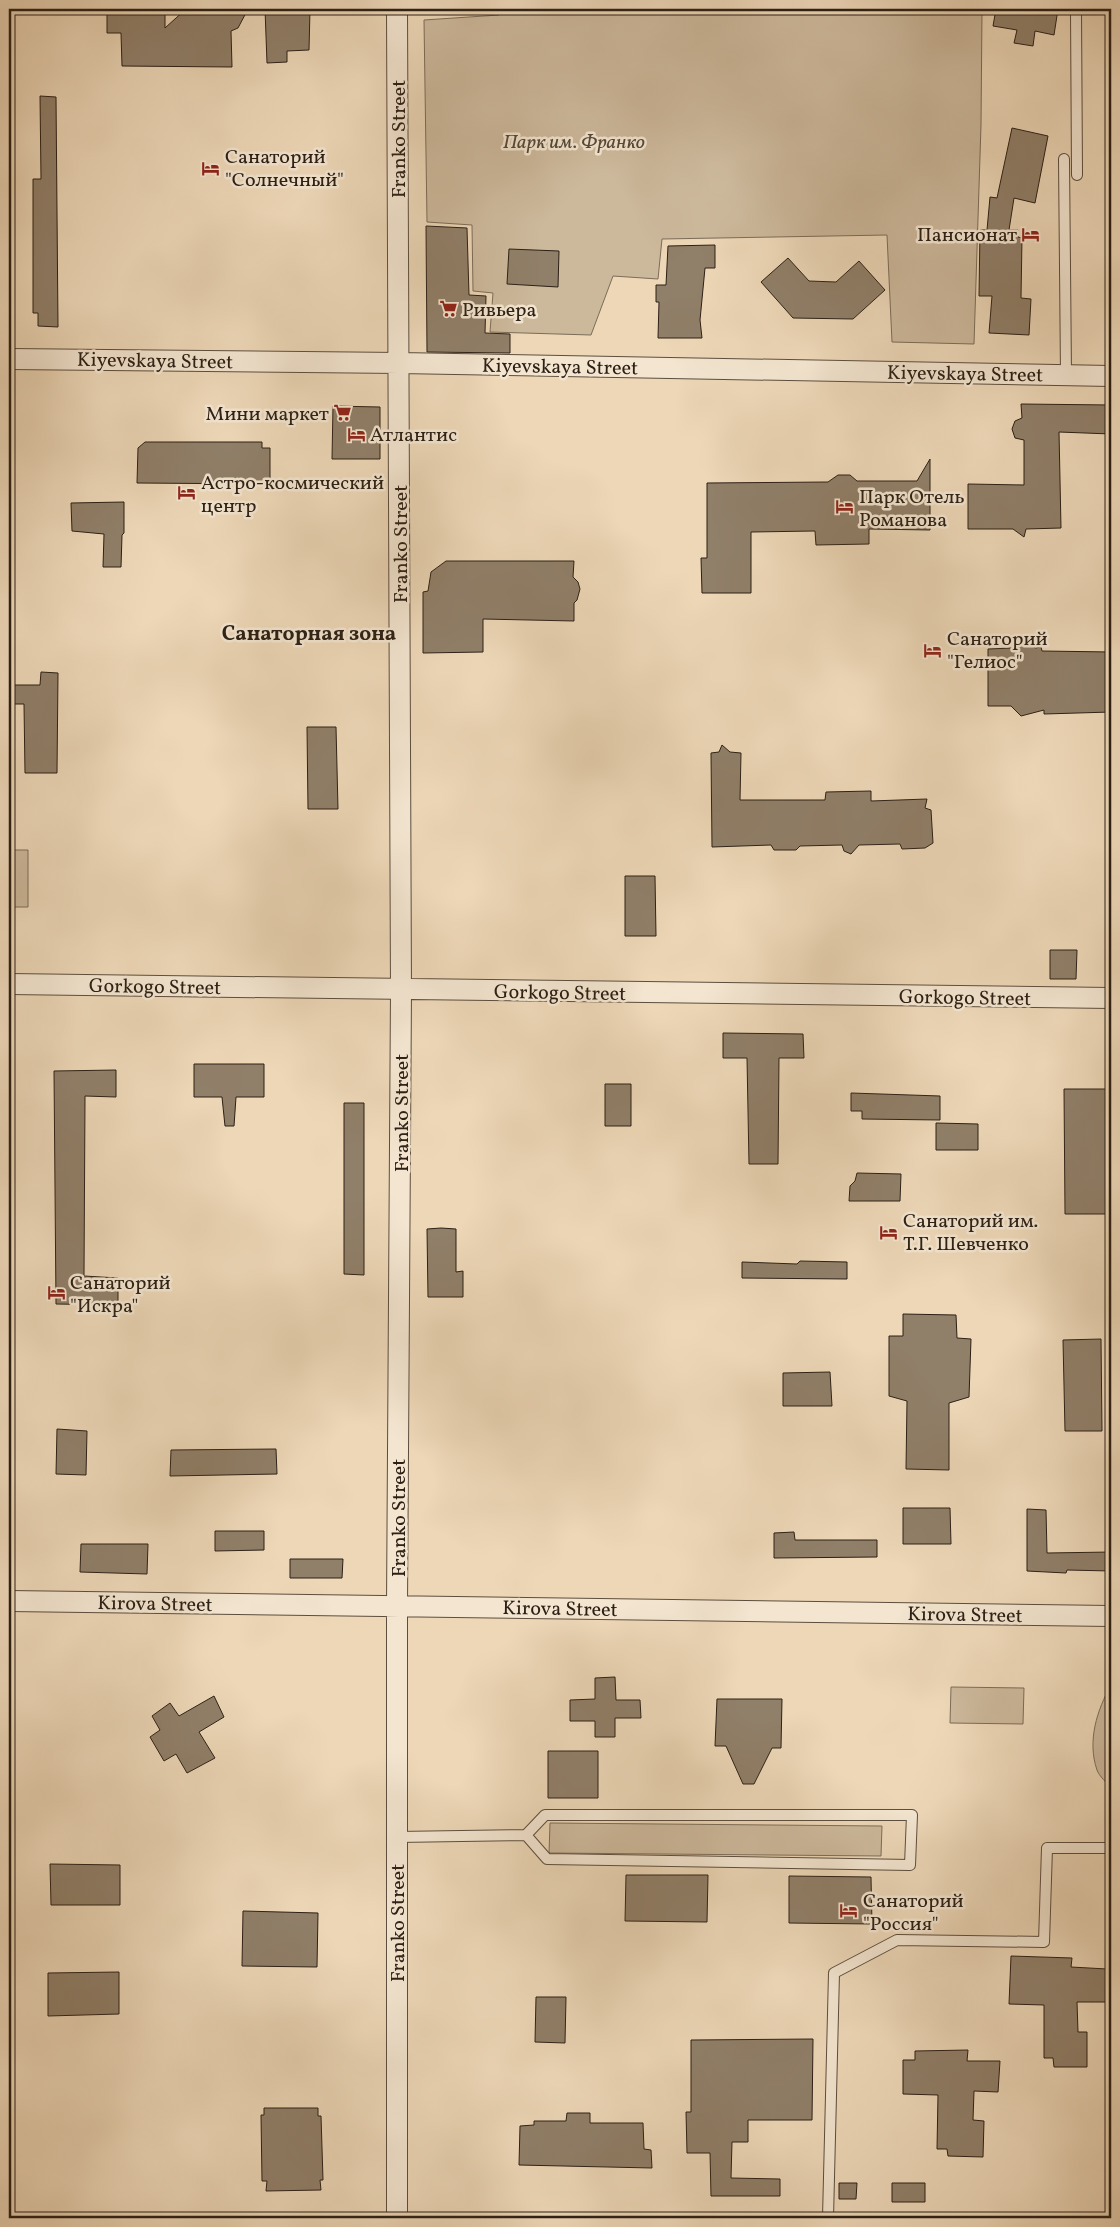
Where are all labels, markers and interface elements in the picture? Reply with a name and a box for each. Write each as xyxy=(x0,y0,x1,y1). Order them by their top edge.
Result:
street label: Franko Street xyxy=(386,80,414,198)
park label: Парк им. Франко xyxy=(503,129,645,157)
place label: Санаторий "Солнечный" xyxy=(225,144,344,195)
hotel icon: Санаторий "Солнечный" xyxy=(201,158,221,178)
place label: Пансионат xyxy=(917,222,1017,250)
hotel icon: Пансионат xyxy=(1021,224,1041,244)
place label: Ривьера xyxy=(462,297,537,325)
supermarket icon: Ривьера xyxy=(438,299,458,319)
street label: Kiyevskaya Street xyxy=(77,347,233,377)
street label: Kiyevskaya Street xyxy=(482,353,638,383)
street label: Kiyevskaya Street xyxy=(887,360,1043,390)
place label: Мини маркет xyxy=(206,401,329,429)
supermarket icon: Мини маркет xyxy=(333,403,353,423)
place label: Атлантис xyxy=(370,422,457,450)
hotel icon: Атлантис xyxy=(346,424,366,444)
place label: Астро-космический центр xyxy=(201,470,384,521)
hotel icon: Астро-космический центр xyxy=(177,483,197,503)
place label: Парк Отель Романова xyxy=(859,484,965,535)
street label: Franko Street xyxy=(388,485,416,603)
hotel icon: Парк Отель Романова xyxy=(835,497,855,517)
district label: Санаторная зона xyxy=(222,620,396,649)
place label: Санаторий "Гелиос" xyxy=(947,626,1048,677)
hotel icon: Санаторий "Гелиос" xyxy=(923,640,943,660)
street label: Gorkogo Street xyxy=(89,973,221,1003)
street label: Gorkogo Street xyxy=(494,979,626,1009)
street label: Gorkogo Street xyxy=(899,984,1031,1014)
street label: Franko Street xyxy=(389,1054,417,1172)
place label: Санаторий им. Т.Г. Шевченко xyxy=(903,1208,1038,1259)
hotel icon: Санаторий им. Т.Г. Шевченко xyxy=(879,1222,899,1242)
place label: Санаторий "Искра" xyxy=(70,1270,171,1321)
hotel icon: Санаторий "Искра" xyxy=(46,1283,66,1303)
street label: Franko Street xyxy=(386,1459,414,1577)
street label: Kirova Street xyxy=(97,1590,213,1620)
street label: Kirova Street xyxy=(502,1595,618,1625)
street label: Kirova Street xyxy=(907,1601,1023,1631)
street label: Franko Street xyxy=(385,1864,413,1982)
place label: Санаторий "Россия" xyxy=(863,1888,964,1939)
hotel icon: Санаторий "Россия" xyxy=(839,1901,859,1921)

